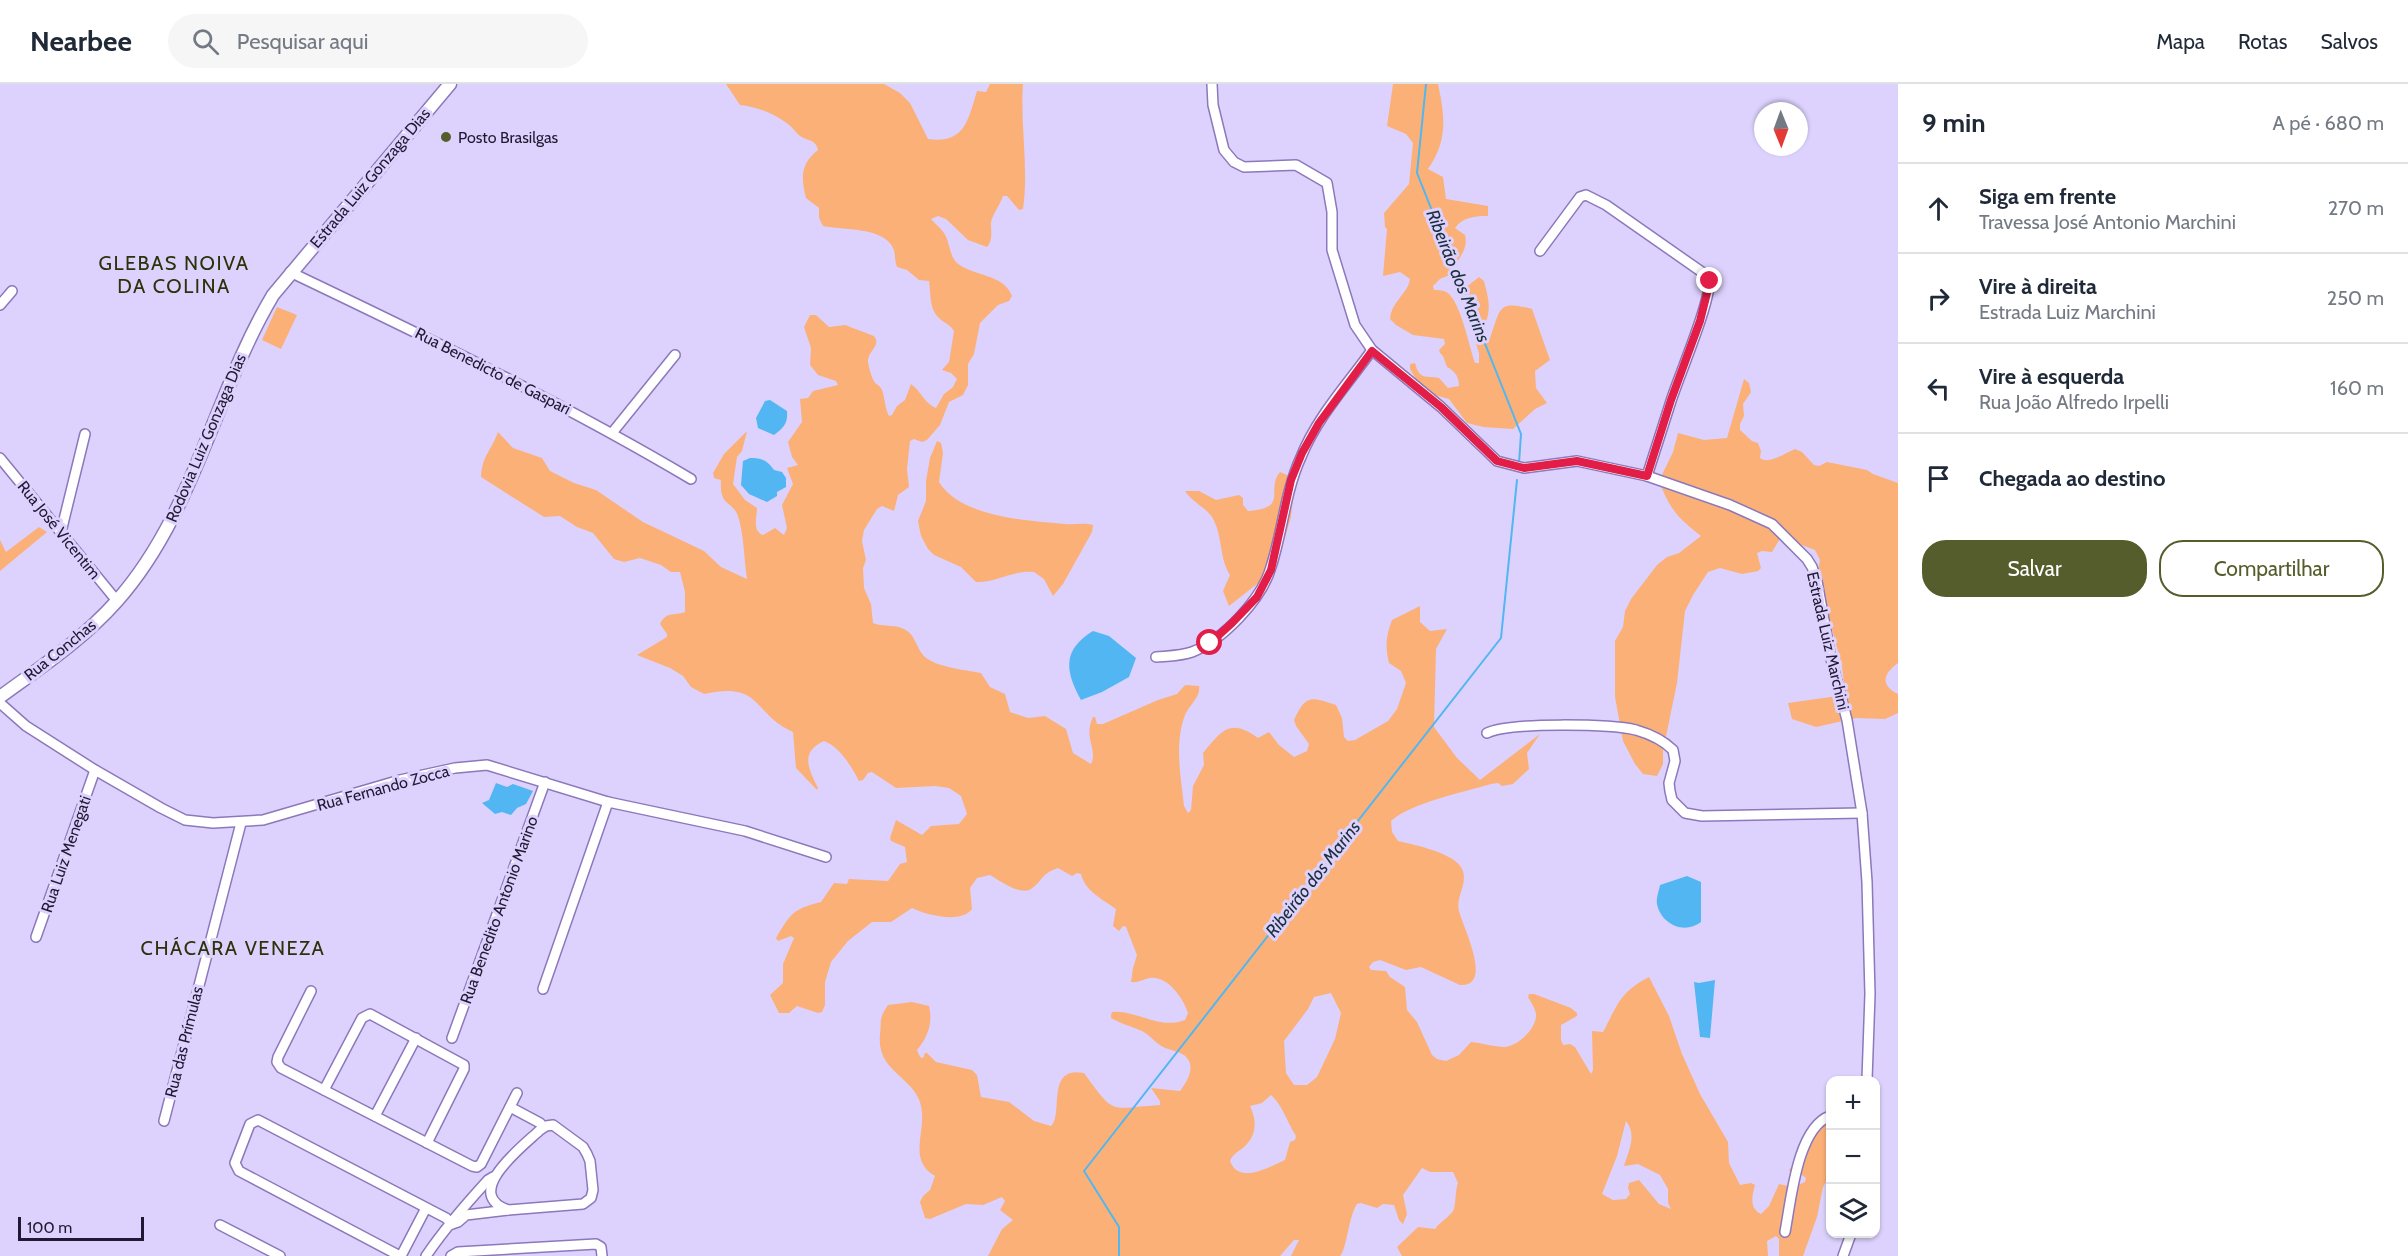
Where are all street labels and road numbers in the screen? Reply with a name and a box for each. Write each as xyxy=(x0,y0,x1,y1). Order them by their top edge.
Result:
street label: Estrada Luiz Gonzaga Dias xyxy=(306,104,434,252)
street label: Rua Benedicto de Gaspari xyxy=(412,323,574,419)
street label: Rodovia Luiz Gonzaga Dias xyxy=(162,351,250,525)
street label: Rua José Vicentim xyxy=(14,477,104,583)
street label: Estrada Luiz Marchini xyxy=(1803,570,1853,712)
street label: Rua Conchas xyxy=(20,615,100,685)
street label: Rua Fernando Zocca xyxy=(315,761,451,815)
street label: Rua Luiz Menegati xyxy=(37,793,95,915)
street label: Rua Benedito Antonio Marino xyxy=(456,813,542,1006)
street label: Rua das Prímulas xyxy=(161,984,207,1100)

